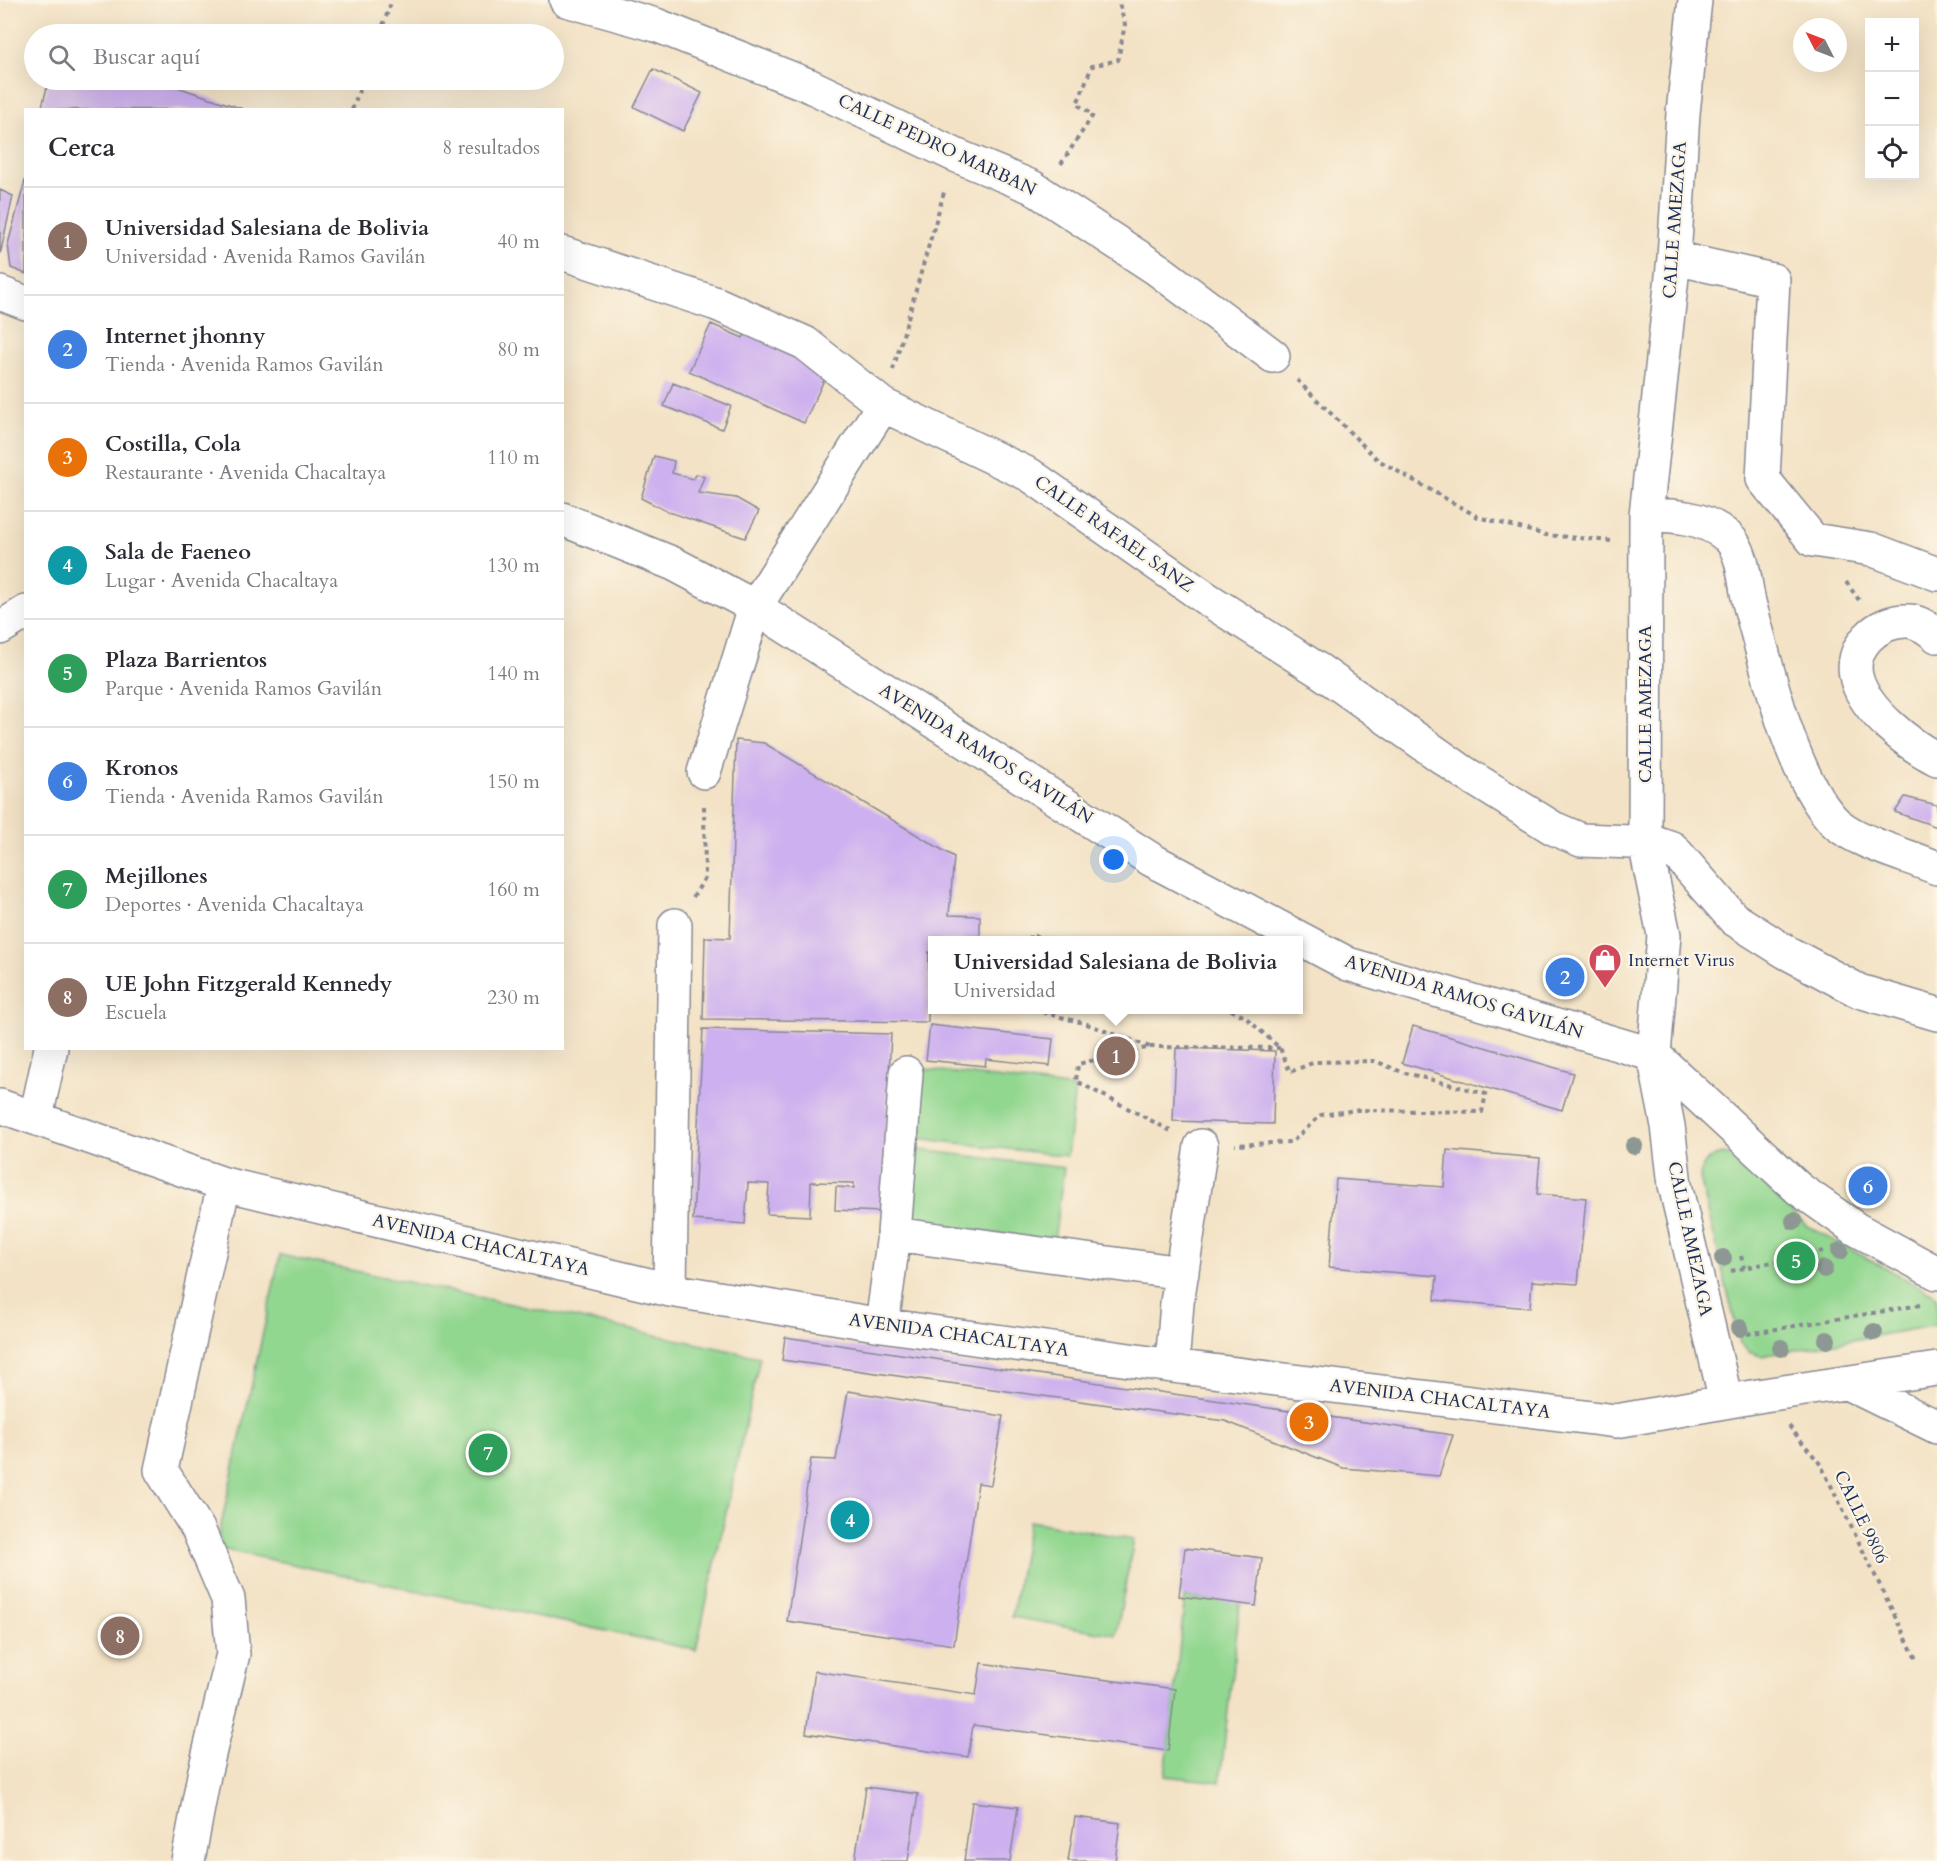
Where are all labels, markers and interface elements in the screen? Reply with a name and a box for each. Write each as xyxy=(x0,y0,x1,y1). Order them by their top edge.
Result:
north arrow xyxy=(1793,18,1847,72)
map controls xyxy=(1865,18,1919,180)
button: + xyxy=(1865,18,1919,72)
search box xyxy=(24,24,564,90)
icon: search xyxy=(45,41,78,74)
text: Buscar aquí xyxy=(93,42,200,72)
button: − xyxy=(1865,72,1919,126)
street label: CALLE PEDRO MARBAN xyxy=(834,88,1041,202)
button: locate xyxy=(1865,126,1919,180)
text: Cerca xyxy=(48,130,115,165)
text: 8 resultados xyxy=(442,134,540,161)
street label: CALLE AMEZAGA xyxy=(1657,140,1693,300)
text: Universidad Salesiana de Bolivia xyxy=(105,213,429,243)
text: 1 xyxy=(62,228,73,255)
text: 40 m xyxy=(497,228,540,255)
text: Universidad · Avenida Ramos Gavilán xyxy=(105,243,426,270)
text: Internet jhonny xyxy=(105,321,265,351)
text: 2 xyxy=(62,336,73,363)
text: 80 m xyxy=(497,336,540,363)
text: Tienda · Avenida Ramos Gavilán xyxy=(105,351,384,378)
text: Costilla, Cola xyxy=(105,429,241,459)
text: 3 xyxy=(62,444,73,471)
text: 110 m xyxy=(487,444,540,471)
text: Restaurante · Avenida Chacaltaya xyxy=(105,459,386,486)
street label: CALLE RAFAEL SANZ xyxy=(1029,469,1199,599)
text: Sala de Faeneo xyxy=(105,537,251,567)
text: 4 xyxy=(62,552,73,579)
text: 130 m xyxy=(487,552,540,579)
text: Lugar · Avenida Chacaltaya xyxy=(105,567,338,594)
street label: CALLE AMEZAGA xyxy=(1633,625,1658,783)
text: Plaza Barrientos xyxy=(105,645,267,675)
text: 5 xyxy=(62,660,73,687)
text: 140 m xyxy=(487,660,540,687)
text: Parque · Avenida Ramos Gavilán xyxy=(105,675,382,702)
street label: AVENIDA RAMOS GAVILÁN xyxy=(874,678,1098,831)
text: Kronos xyxy=(105,753,178,783)
text: 6 xyxy=(62,768,73,795)
text: 150 m xyxy=(487,768,540,795)
text: Tienda · Avenida Ramos Gavilán xyxy=(105,783,384,810)
your location xyxy=(1099,845,1128,874)
text: Mejillones xyxy=(105,861,208,891)
text: 7 xyxy=(62,876,73,903)
text: 160 m xyxy=(487,876,540,903)
text: Deportes · Avenida Chacaltaya xyxy=(105,891,364,918)
popup xyxy=(928,936,1303,1014)
shop icon: Internet Virus xyxy=(1587,942,1623,989)
text: Universidad Salesiana de Bolivia xyxy=(953,947,1278,977)
place label: Internet Virus xyxy=(1628,948,1734,973)
street label: AVENIDA RAMOS GAVILÁN xyxy=(1342,949,1587,1045)
pin: 2 xyxy=(1546,954,1584,1000)
text: UE John Fitzgerald Kennedy xyxy=(105,969,392,999)
text: Universidad xyxy=(953,977,1056,1004)
text: 8 xyxy=(62,984,73,1011)
text: 230 m xyxy=(487,984,540,1011)
text: Escuela xyxy=(105,999,167,1026)
pin: 1 xyxy=(1096,1034,1136,1078)
street label: CALLE AMEZAGA xyxy=(1661,1159,1719,1319)
pin: 6 xyxy=(1848,1164,1888,1208)
street label: AVENIDA CHACALTAYA xyxy=(370,1208,592,1282)
pin: 5 xyxy=(1776,1238,1816,1284)
street label: AVENIDA CHACALTAYA xyxy=(847,1307,1071,1363)
street label: AVENIDA CHACALTAYA xyxy=(1328,1373,1552,1425)
pin: 3 xyxy=(1290,1400,1328,1444)
pin: 7 xyxy=(468,1430,508,1476)
street label: CALLE 9806 xyxy=(1828,1466,1894,1568)
pin: 4 xyxy=(830,1498,870,1543)
pin: 8 xyxy=(100,1614,140,1658)

